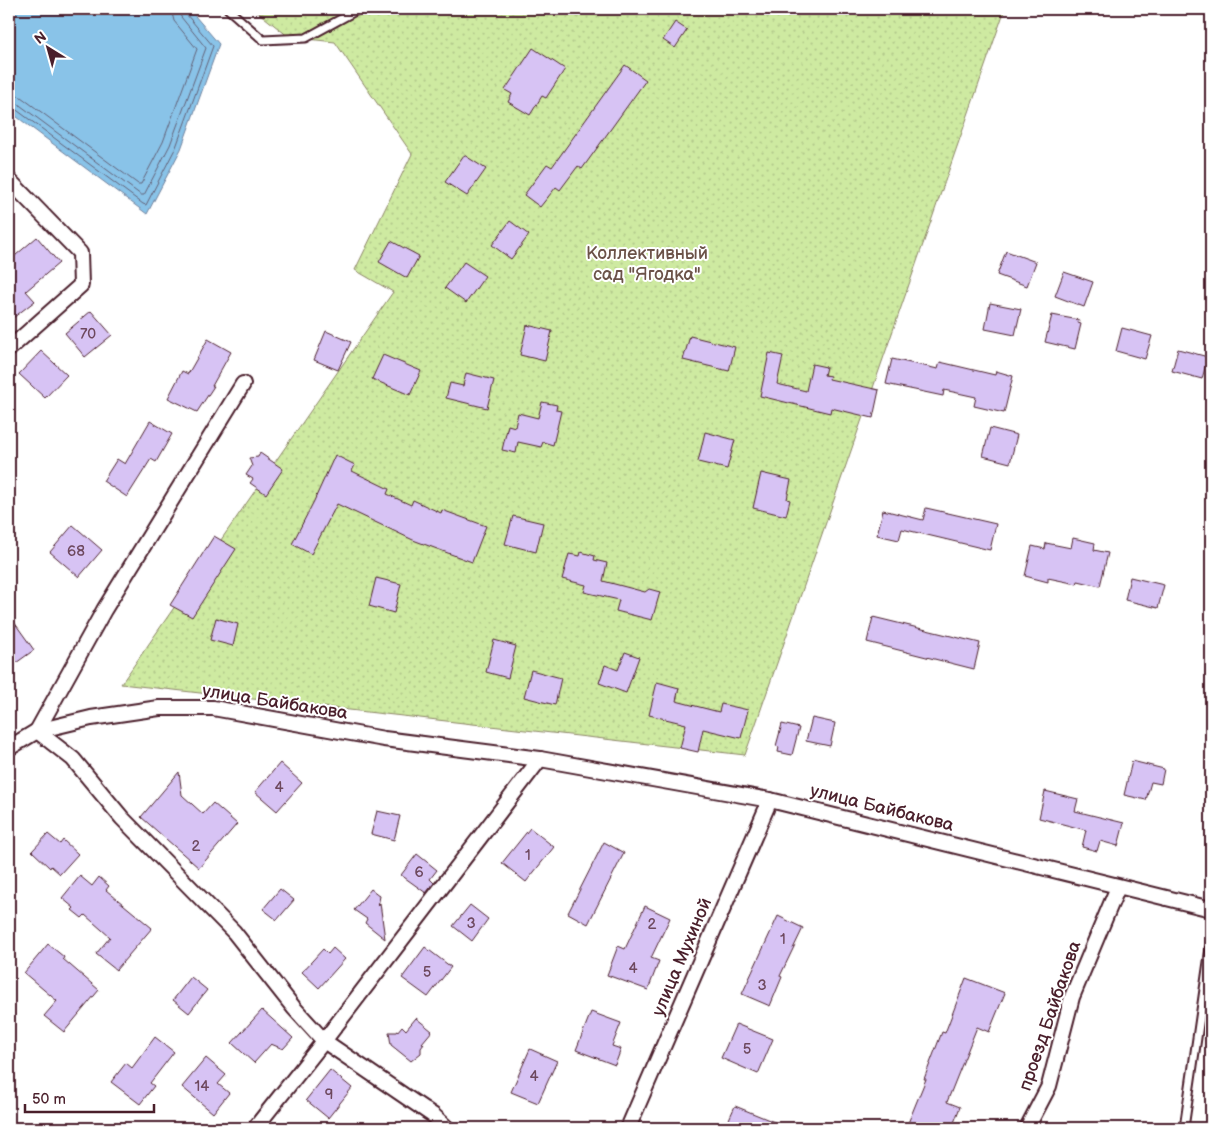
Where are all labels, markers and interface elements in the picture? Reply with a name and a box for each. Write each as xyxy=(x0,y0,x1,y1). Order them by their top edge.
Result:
north arrow xyxy=(22,22,72,72)
text: N xyxy=(31,28,50,48)
park label: Коллективный сад "Ягодка" xyxy=(586,243,708,285)
house number: 70 xyxy=(80,325,96,344)
house number: 68 xyxy=(67,542,85,561)
street label: улица Байбакова xyxy=(201,680,350,724)
house number: 4 xyxy=(274,778,284,797)
street label: улица Байбакова xyxy=(808,780,956,836)
house number: 2 xyxy=(192,837,201,856)
house number: 1 xyxy=(525,846,531,865)
house number: 6 xyxy=(414,863,424,882)
street label: улица Мухиной xyxy=(648,895,716,1019)
house number: 3 xyxy=(466,914,476,933)
house number: 2 xyxy=(648,915,657,934)
house number: 1 xyxy=(780,930,786,949)
street label: проезд Байбакова xyxy=(1015,938,1086,1094)
house number: 4 xyxy=(628,959,638,978)
house number: 5 xyxy=(423,963,431,982)
house number: 3 xyxy=(757,976,767,995)
house number: 5 xyxy=(743,1040,751,1059)
house number: 4 xyxy=(529,1067,539,1086)
house number: 14 xyxy=(195,1077,209,1096)
scale bar xyxy=(25,1082,154,1114)
house number: 9 xyxy=(325,1085,333,1104)
text: 50 m xyxy=(32,1090,66,1109)

